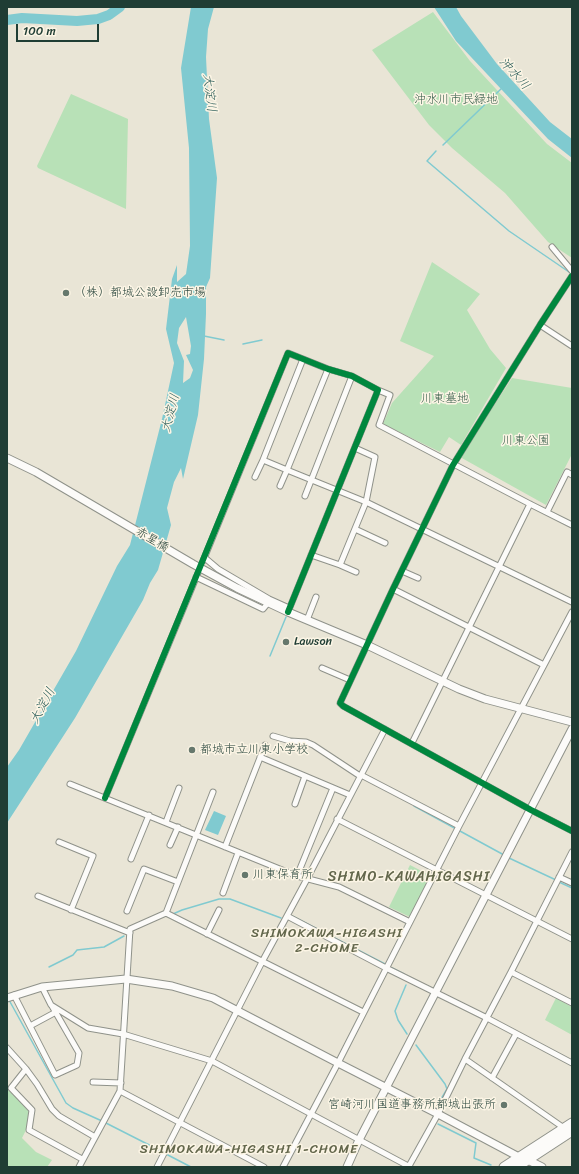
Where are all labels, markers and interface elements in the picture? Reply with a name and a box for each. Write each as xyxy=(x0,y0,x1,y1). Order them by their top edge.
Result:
scale bar xyxy=(18,16,101,42)
text: 100 m xyxy=(23,20,56,42)
water label: 沖水川 xyxy=(495,54,533,94)
water label: 大淀川 xyxy=(199,73,219,113)
park label: 沖水川市民緑地 xyxy=(414,93,498,107)
place label: （株）都城公設卸売市場 xyxy=(74,286,206,300)
marker: （株）都城公設卸売市場 xyxy=(61,288,71,298)
water label: 大淀川 xyxy=(158,392,184,434)
park label: 川東墓地 xyxy=(421,392,469,406)
park label: 川東公園 xyxy=(502,434,550,448)
street label: 赤星橋 xyxy=(133,525,171,555)
place label: Lawson xyxy=(294,635,332,649)
marker: Lawson xyxy=(281,637,291,647)
water label: 大淀川 xyxy=(27,685,59,727)
place label: 都城市立川東小学校 xyxy=(200,743,308,757)
marker: 都城市立川東小学校 xyxy=(187,745,197,755)
place label: 川東保育所 xyxy=(253,868,313,882)
district label: SHIMO-KAWAHIGASHI xyxy=(328,869,490,885)
marker: 川東保育所 xyxy=(240,870,250,880)
district label: SHIMOKAWA-HIGASHI 2-CHOME xyxy=(251,926,403,957)
place label: 宮崎河川国道事務所都城出張所 xyxy=(328,1098,496,1112)
marker: 宮崎河川国道事務所都城出張所 xyxy=(499,1100,509,1110)
district label: SHIMOKAWA-HIGASHI 1-CHOME xyxy=(140,1142,358,1158)

